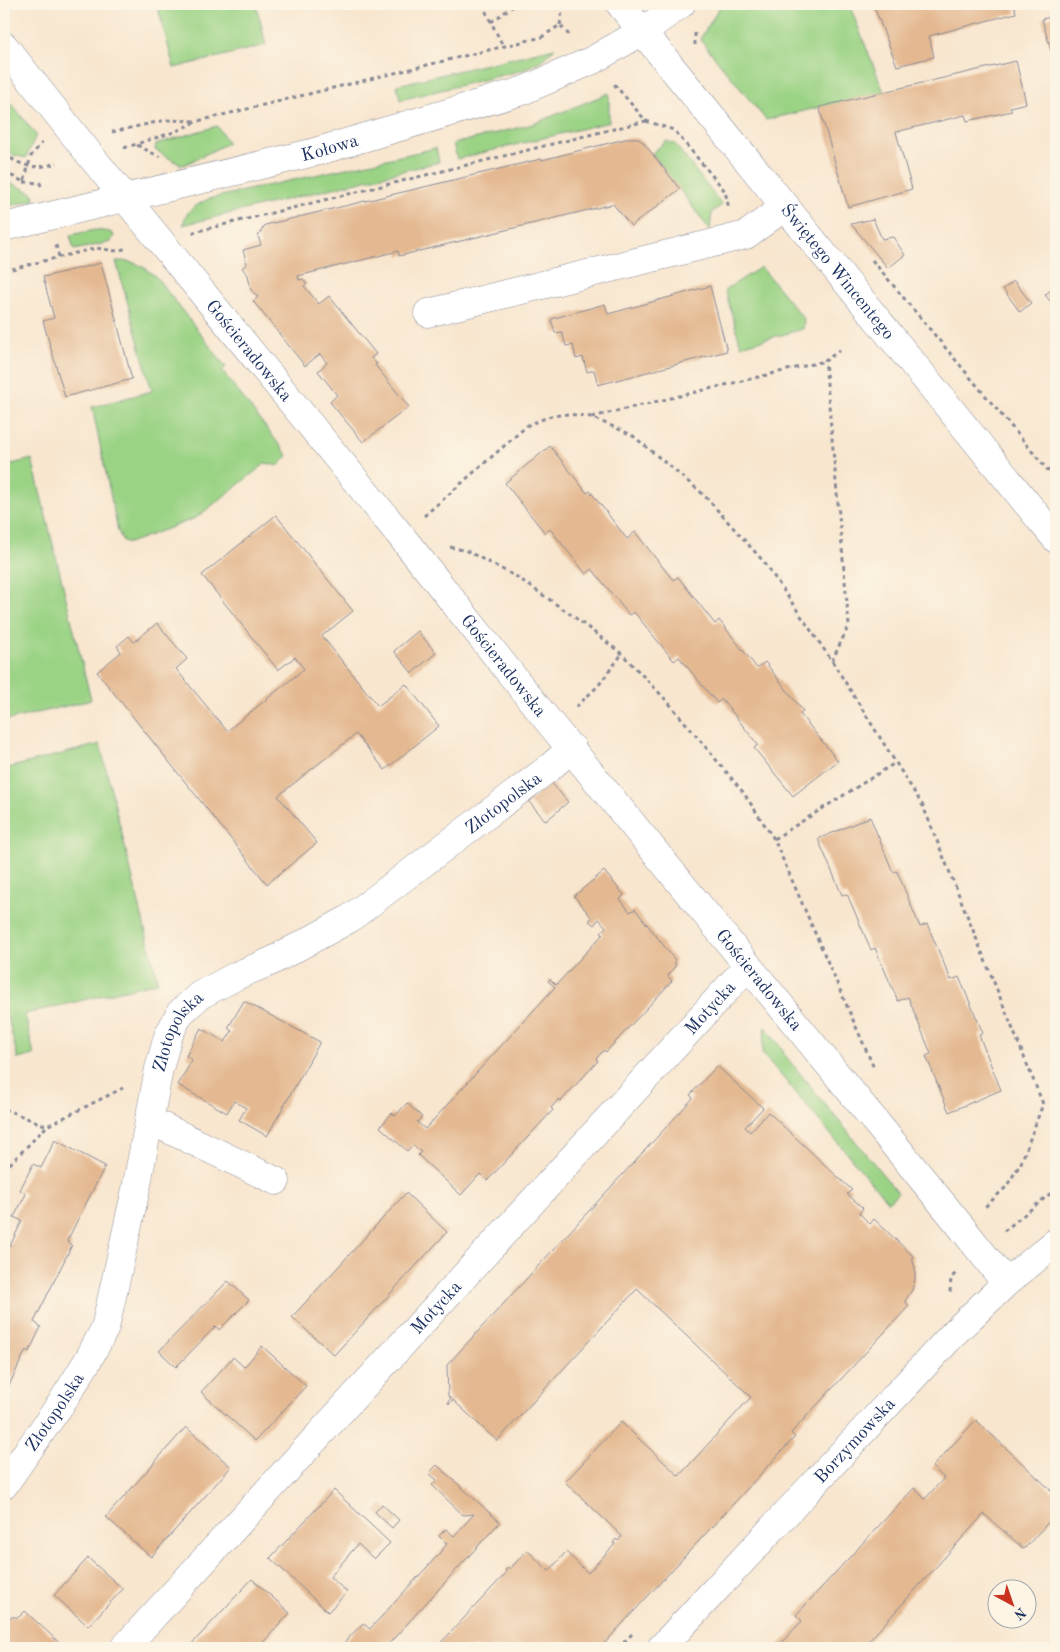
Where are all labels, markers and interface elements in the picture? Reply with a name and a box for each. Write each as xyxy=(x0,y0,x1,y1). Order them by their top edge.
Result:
street label: Kołowa xyxy=(299,132,360,165)
street label: Świętego Wincentego xyxy=(777,198,898,343)
street label: Gościeradowska xyxy=(202,297,295,405)
street label: Gościeradowska xyxy=(457,611,549,721)
street label: Złotopolska xyxy=(462,769,545,838)
street label: Gościeradowska xyxy=(712,926,805,1034)
street label: Motycka xyxy=(682,978,739,1038)
street label: Złotopolska xyxy=(151,989,207,1074)
street label: Motycka xyxy=(408,1278,465,1338)
street label: Złotopolska xyxy=(23,1370,88,1455)
street label: Borzymowska xyxy=(811,1395,899,1487)
north arrow xyxy=(988,1580,1038,1630)
text: N xyxy=(1011,1604,1028,1622)

